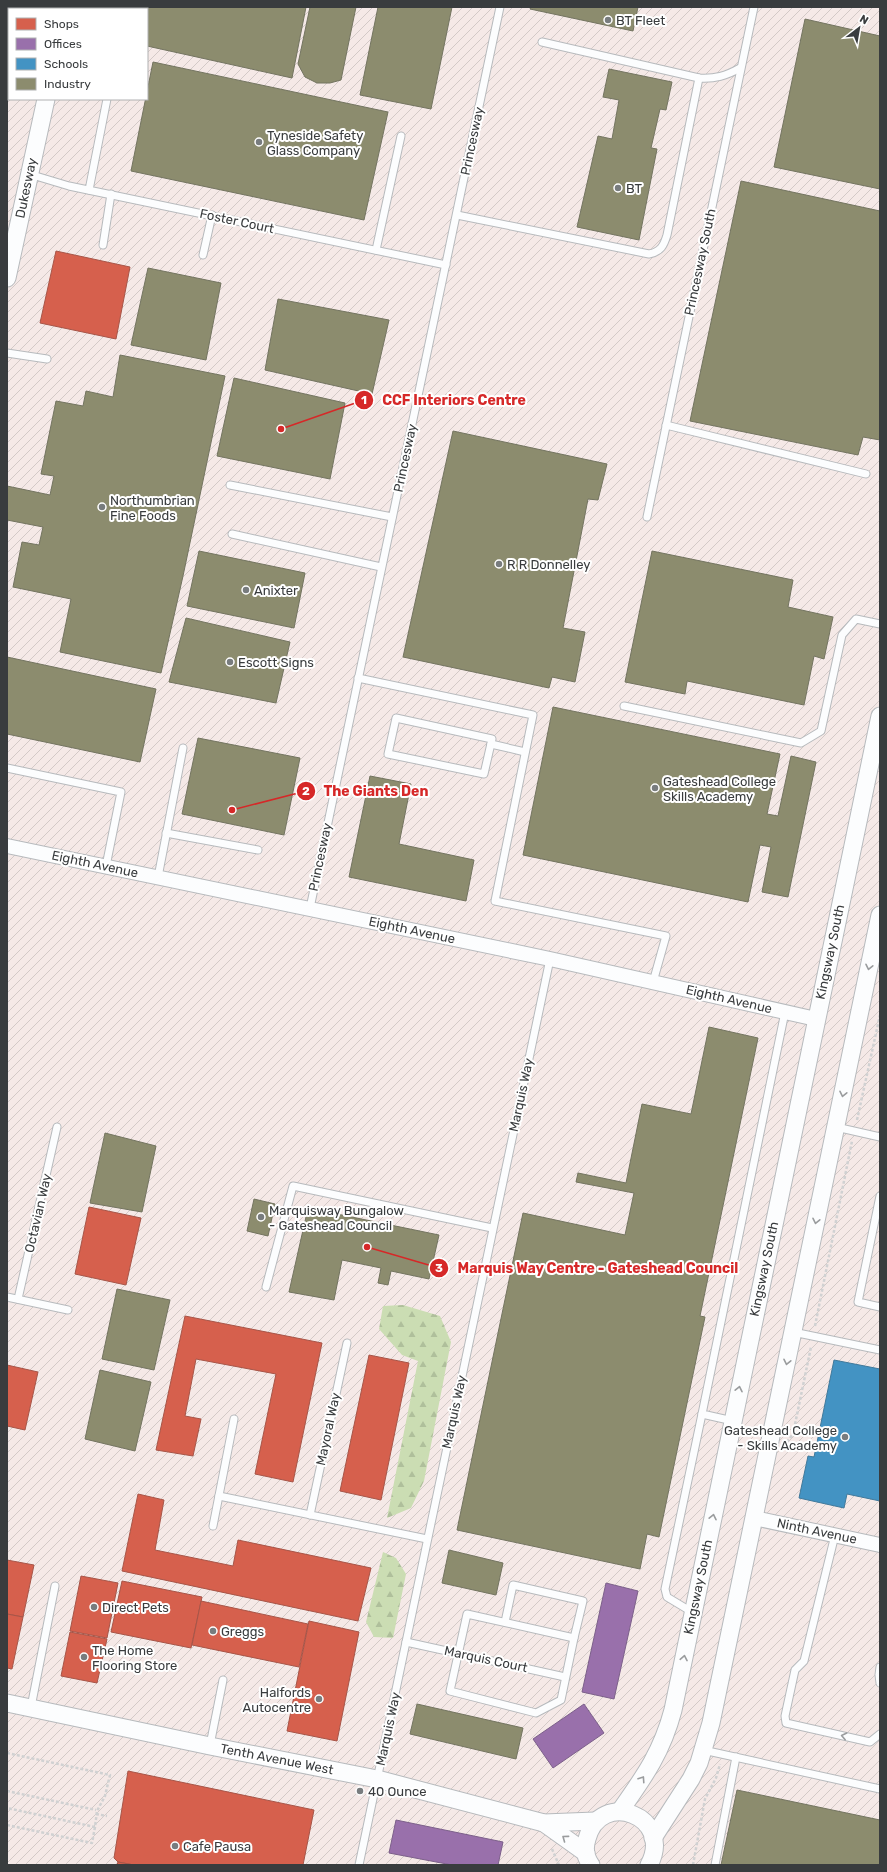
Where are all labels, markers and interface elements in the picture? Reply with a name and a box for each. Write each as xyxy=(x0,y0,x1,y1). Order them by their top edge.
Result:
legend xyxy=(8,8,148,100)
north arrow xyxy=(839,8,879,48)
text: N xyxy=(857,12,871,28)
place label: BT Fleet xyxy=(616,13,665,28)
marker: BT Fleet xyxy=(603,15,613,25)
text: Shops xyxy=(44,17,79,31)
text: Offices xyxy=(44,37,82,51)
text: Schools xyxy=(44,57,88,71)
text: Industry xyxy=(44,77,91,91)
street label: Princesway xyxy=(457,105,487,177)
place label: Tyneside Safety Glass Company xyxy=(267,128,363,158)
marker: Tyneside Safety Glass Company xyxy=(254,137,264,147)
street label: Dukesway xyxy=(12,156,40,220)
place label: BT xyxy=(626,181,643,196)
marker: BT xyxy=(613,183,623,193)
street label: Foster Court xyxy=(198,206,276,236)
street label: Princesway South xyxy=(681,207,719,317)
callout: CCF Interiors Centre xyxy=(354,387,533,413)
text: CCF Interiors Centre xyxy=(382,392,526,409)
text: 1 xyxy=(361,393,367,407)
street label: Princesway xyxy=(390,422,420,494)
place label: Northumbrian Fine Foods xyxy=(110,493,195,523)
marker: Northumbrian Fine Foods xyxy=(97,502,107,512)
place label: R R Donnelley xyxy=(507,557,590,572)
marker: R R Donnelley xyxy=(494,559,504,569)
place label: Anixter xyxy=(254,583,298,598)
marker: Anixter xyxy=(241,585,251,595)
place label: Escott Signs xyxy=(238,655,314,671)
marker: Escott Signs xyxy=(225,657,235,667)
place label: Gateshead College Skills Academy xyxy=(663,774,776,804)
callout: The Giants Den xyxy=(296,778,437,804)
text: The Giants Den xyxy=(324,783,428,800)
marker: Gateshead College Skills Academy xyxy=(650,783,660,793)
text: 2 xyxy=(302,784,310,798)
street label: Princesway xyxy=(305,821,335,893)
street label: Eighth Avenue xyxy=(50,848,140,881)
street label: Kingsway South xyxy=(813,903,848,1001)
street label: Eighth Avenue xyxy=(367,914,457,947)
one-way arrow xyxy=(866,964,874,970)
street label: Eighth Avenue xyxy=(684,982,774,1017)
street label: Marquis Way xyxy=(506,1057,536,1133)
one-way arrow xyxy=(839,1091,847,1097)
street label: Octavian Way xyxy=(22,1172,54,1254)
place label: Marquisway Bungalow - Gateshead Council xyxy=(269,1203,404,1233)
marker: Marquisway Bungalow - Gateshead Council xyxy=(256,1212,266,1222)
one-way arrow xyxy=(813,1218,821,1225)
street label: Kingsway South xyxy=(747,1220,782,1318)
callout: Marquis Way Centre - Gateshead Council xyxy=(429,1255,747,1281)
text: Marquis Way Centre - Gateshead Council xyxy=(458,1260,738,1277)
text: 3 xyxy=(435,1261,443,1275)
one-way arrow xyxy=(783,1359,791,1365)
street label: Marquis Way xyxy=(439,1374,469,1450)
one-way arrow xyxy=(735,1386,743,1392)
street label: Mayoral Way xyxy=(313,1391,343,1467)
place label: Gateshead College - Skills Academy xyxy=(724,1423,837,1453)
marker: Gateshead College - Skills Academy xyxy=(840,1432,850,1442)
one-way arrow xyxy=(708,1513,716,1520)
street label: Ninth Avenue xyxy=(776,1515,858,1547)
street label: Kingsway South xyxy=(681,1538,716,1636)
place label: Direct Pets xyxy=(102,1600,169,1615)
marker: Direct Pets xyxy=(89,1602,99,1612)
place label: Greggs xyxy=(221,1624,264,1640)
marker: Greggs xyxy=(208,1626,218,1636)
place label: The Home Flooring Store xyxy=(92,1643,177,1674)
street label: Marquis Court xyxy=(443,1643,529,1675)
marker: The Home Flooring Store xyxy=(79,1652,89,1662)
one-way arrow xyxy=(679,1654,687,1661)
place label: Halfords Autocentre xyxy=(243,1685,311,1715)
street label: Marquis Way xyxy=(373,1691,403,1767)
marker: Halfords Autocentre xyxy=(314,1694,324,1704)
one-way arrow xyxy=(841,1732,848,1740)
street label: Tenth Avenue West xyxy=(219,1741,335,1777)
one-way arrow xyxy=(637,1777,644,1784)
place label: 40 Ounce xyxy=(368,1784,426,1799)
marker: 40 Ounce xyxy=(355,1786,365,1796)
one-way arrow xyxy=(562,1835,569,1843)
place label: Cafe Pausa xyxy=(183,1839,251,1854)
marker: Cafe Pausa xyxy=(170,1841,180,1851)

